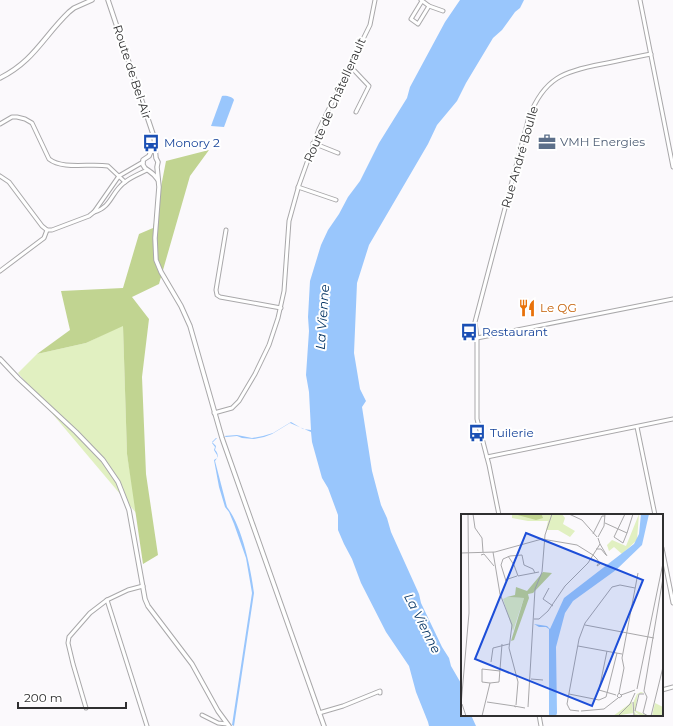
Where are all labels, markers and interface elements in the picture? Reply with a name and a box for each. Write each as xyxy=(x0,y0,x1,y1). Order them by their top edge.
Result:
street label: Route de Bel-Air xyxy=(110,23,155,121)
street label: Route de Châtellerault xyxy=(300,35,369,164)
street label: Rue André Boulle xyxy=(498,104,541,210)
office icon: VMH Energies xyxy=(537,132,557,152)
bus stop icon: Monory 2 xyxy=(141,133,161,153)
place label: VMH Energies xyxy=(560,134,645,149)
place label: Monory 2 xyxy=(164,135,220,150)
water label: La Vienne xyxy=(312,284,332,350)
restaurant icon: Le QG xyxy=(517,298,537,318)
place label: Le QG xyxy=(540,300,577,315)
bus stop icon: Restaurant xyxy=(459,322,479,342)
place label: Restaurant xyxy=(482,324,548,339)
bus stop icon: Tuilerie xyxy=(467,423,487,443)
place label: Tuilerie xyxy=(490,425,534,440)
inset map xyxy=(461,514,663,716)
water label: La Vienne xyxy=(401,590,445,656)
scale bar xyxy=(18,684,126,710)
text: 200 m xyxy=(24,690,63,705)

